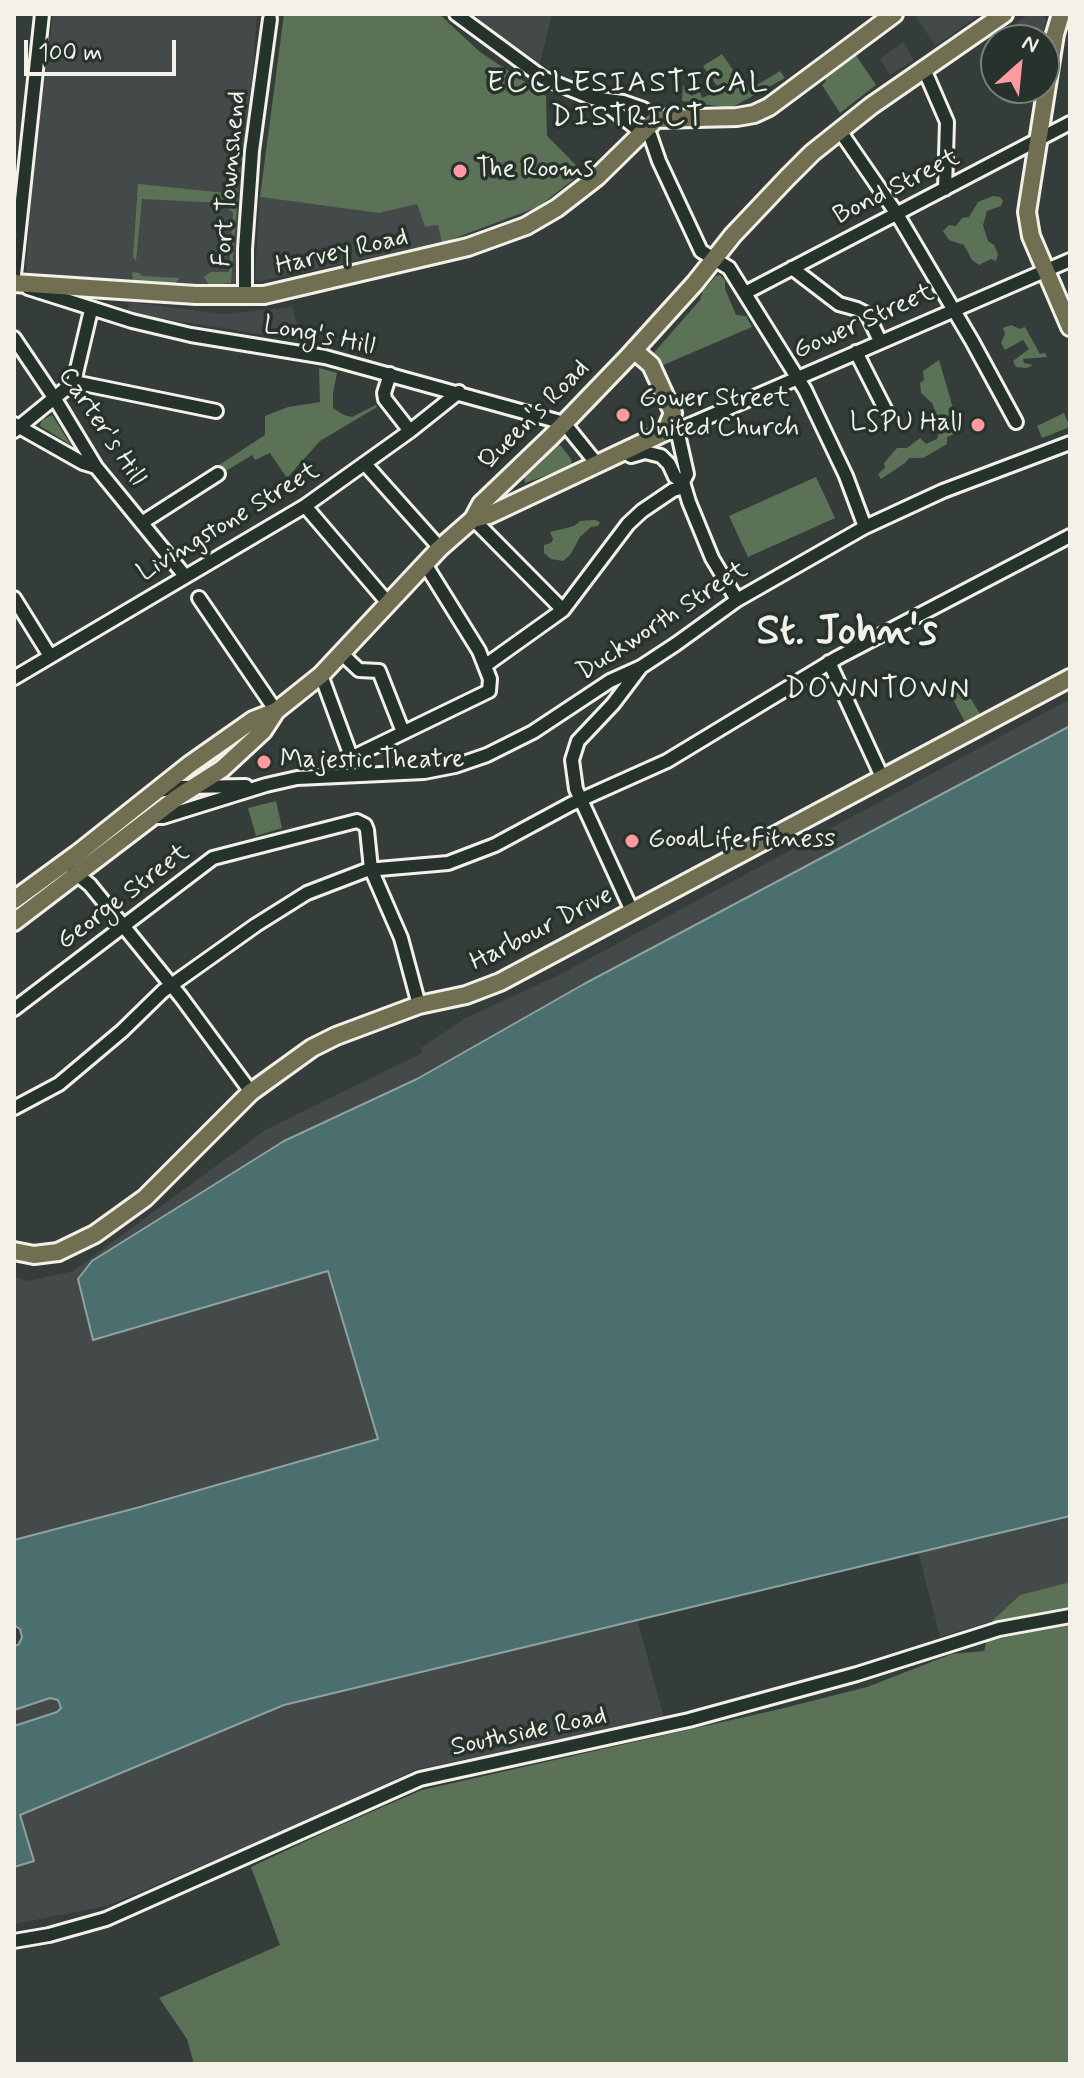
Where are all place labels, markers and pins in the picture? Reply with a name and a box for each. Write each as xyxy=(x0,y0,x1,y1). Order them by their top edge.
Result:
place label: The Rooms xyxy=(476,155,594,187)
marker: The Rooms xyxy=(451,162,469,180)
place label: Gower Street United Church xyxy=(639,384,799,446)
marker: Gower Street United Church xyxy=(614,406,632,424)
place label: LSPU Hall xyxy=(850,409,962,441)
marker: LSPU Hall xyxy=(969,416,987,434)
place label: Majestic Theatre xyxy=(280,746,464,778)
marker: Majestic Theatre xyxy=(255,753,273,771)
place label: GoodLife Fitness xyxy=(648,825,836,857)
marker: GoodLife Fitness xyxy=(623,832,641,850)

